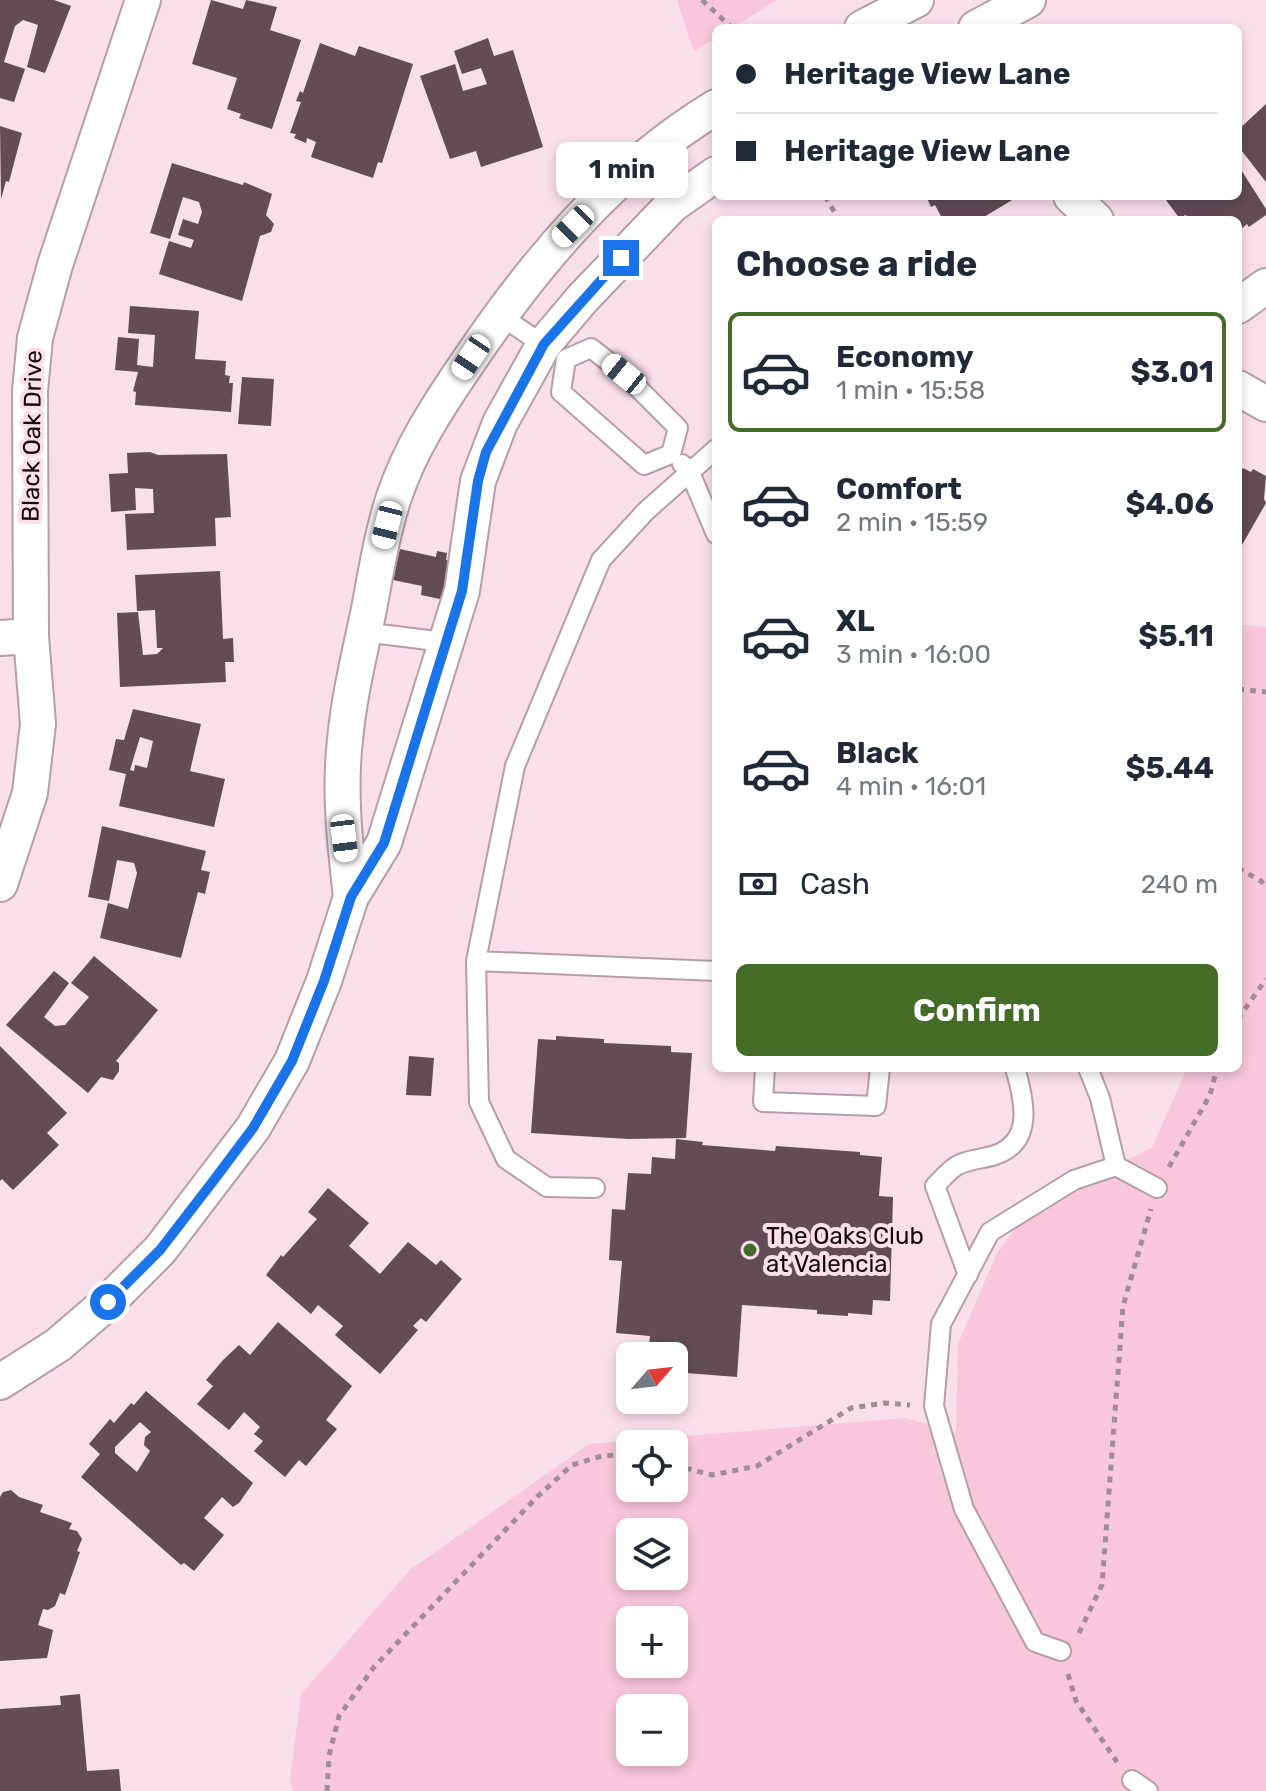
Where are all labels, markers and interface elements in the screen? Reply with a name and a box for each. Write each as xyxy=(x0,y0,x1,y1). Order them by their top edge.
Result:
text: Heritage View Lane xyxy=(784,56,1071,92)
text: Heritage View Lane xyxy=(784,133,1071,169)
callout: 1 min xyxy=(555,142,687,198)
text: 1 min xyxy=(589,154,655,185)
car xyxy=(548,201,598,251)
route end xyxy=(603,240,639,276)
text: Choose a ride xyxy=(736,242,977,285)
car xyxy=(448,330,494,384)
icon: car xyxy=(740,336,812,408)
text: Economy xyxy=(836,339,974,375)
street label: Black Oak Drive xyxy=(17,350,47,522)
car xyxy=(598,350,650,398)
text: $3.01 xyxy=(1131,354,1214,390)
text: 1 min · 15:58 xyxy=(836,375,985,406)
icon: car xyxy=(740,468,812,540)
text: Comfort xyxy=(836,471,962,507)
text: $4.06 xyxy=(1125,486,1214,522)
car xyxy=(370,499,404,551)
text: 2 min · 15:59 xyxy=(836,507,988,538)
icon: car xyxy=(740,600,812,672)
text: XL xyxy=(836,603,875,639)
text: $5.11 xyxy=(1138,618,1214,654)
text: 3 min · 16:00 xyxy=(836,639,991,670)
icon: car xyxy=(740,732,812,804)
text: Black xyxy=(836,735,919,771)
text: $5.44 xyxy=(1125,750,1214,786)
text: 4 min · 16:01 xyxy=(836,771,986,802)
car xyxy=(329,813,359,863)
icon: cash xyxy=(736,862,780,906)
text: Cash xyxy=(800,866,870,902)
text: 240 m xyxy=(1141,869,1218,900)
button: Confirm xyxy=(736,964,1218,1056)
place label: The Oaks Club at Valencia xyxy=(766,1222,924,1278)
marker: The Oaks Club at Valencia xyxy=(741,1241,759,1259)
route start xyxy=(90,1284,126,1320)
north arrow xyxy=(616,1342,688,1414)
map controls xyxy=(616,1342,688,1766)
button: locate xyxy=(616,1430,688,1502)
button: layers xyxy=(616,1518,688,1590)
button: + xyxy=(616,1606,688,1678)
button: − xyxy=(616,1694,688,1766)

